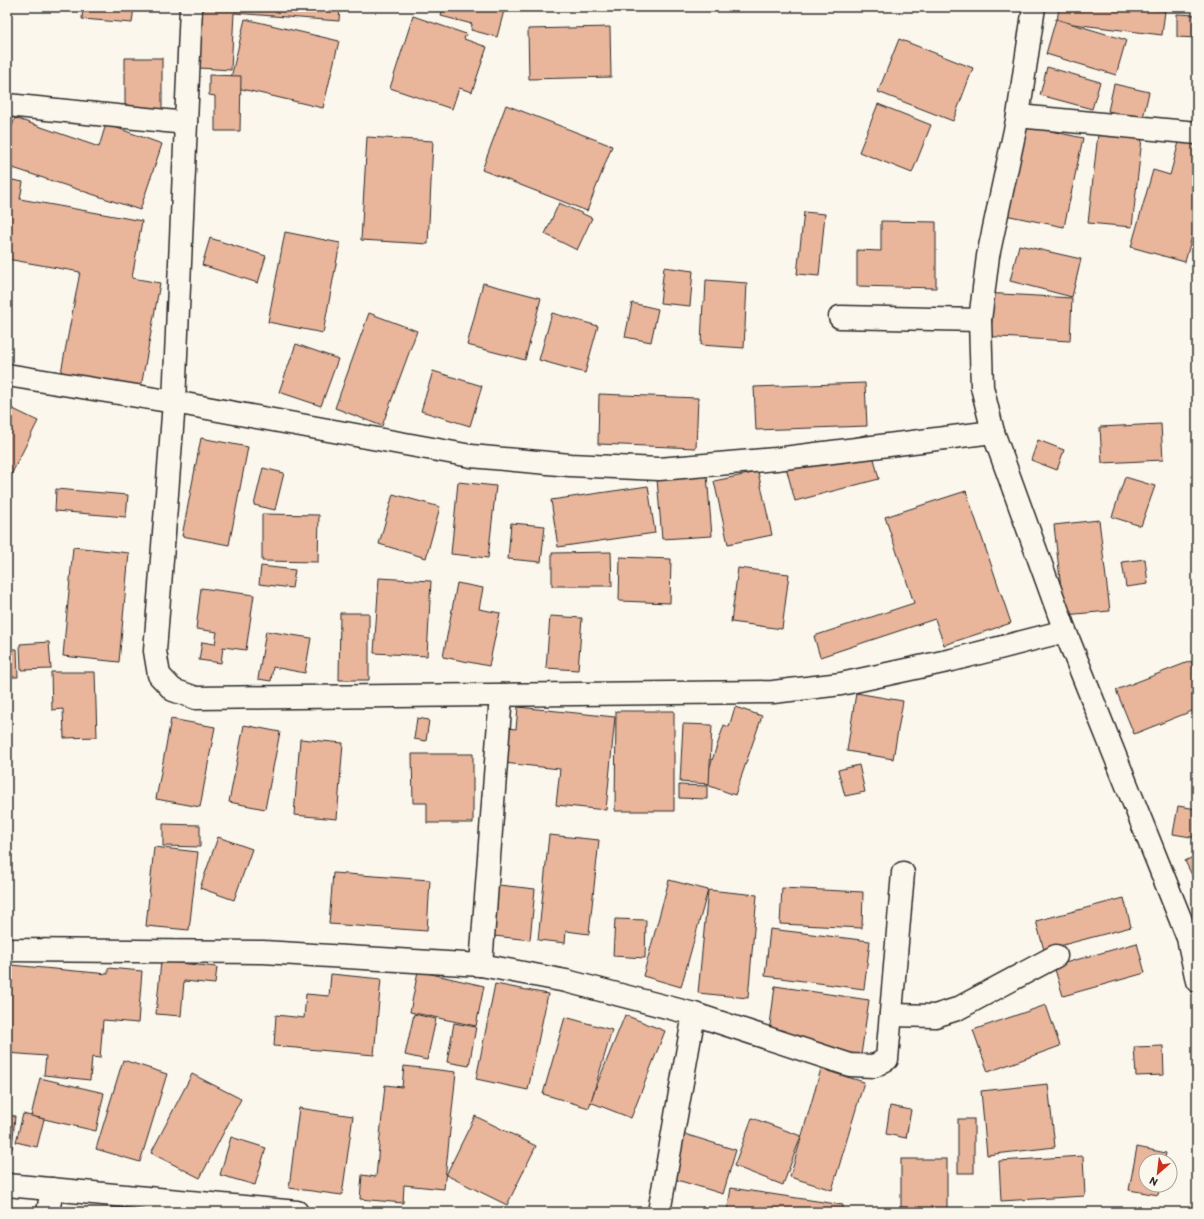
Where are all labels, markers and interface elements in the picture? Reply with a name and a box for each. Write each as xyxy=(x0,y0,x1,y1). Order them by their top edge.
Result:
north arrow xyxy=(1138,1153,1178,1193)
text: N xyxy=(1147,1174,1160,1189)

